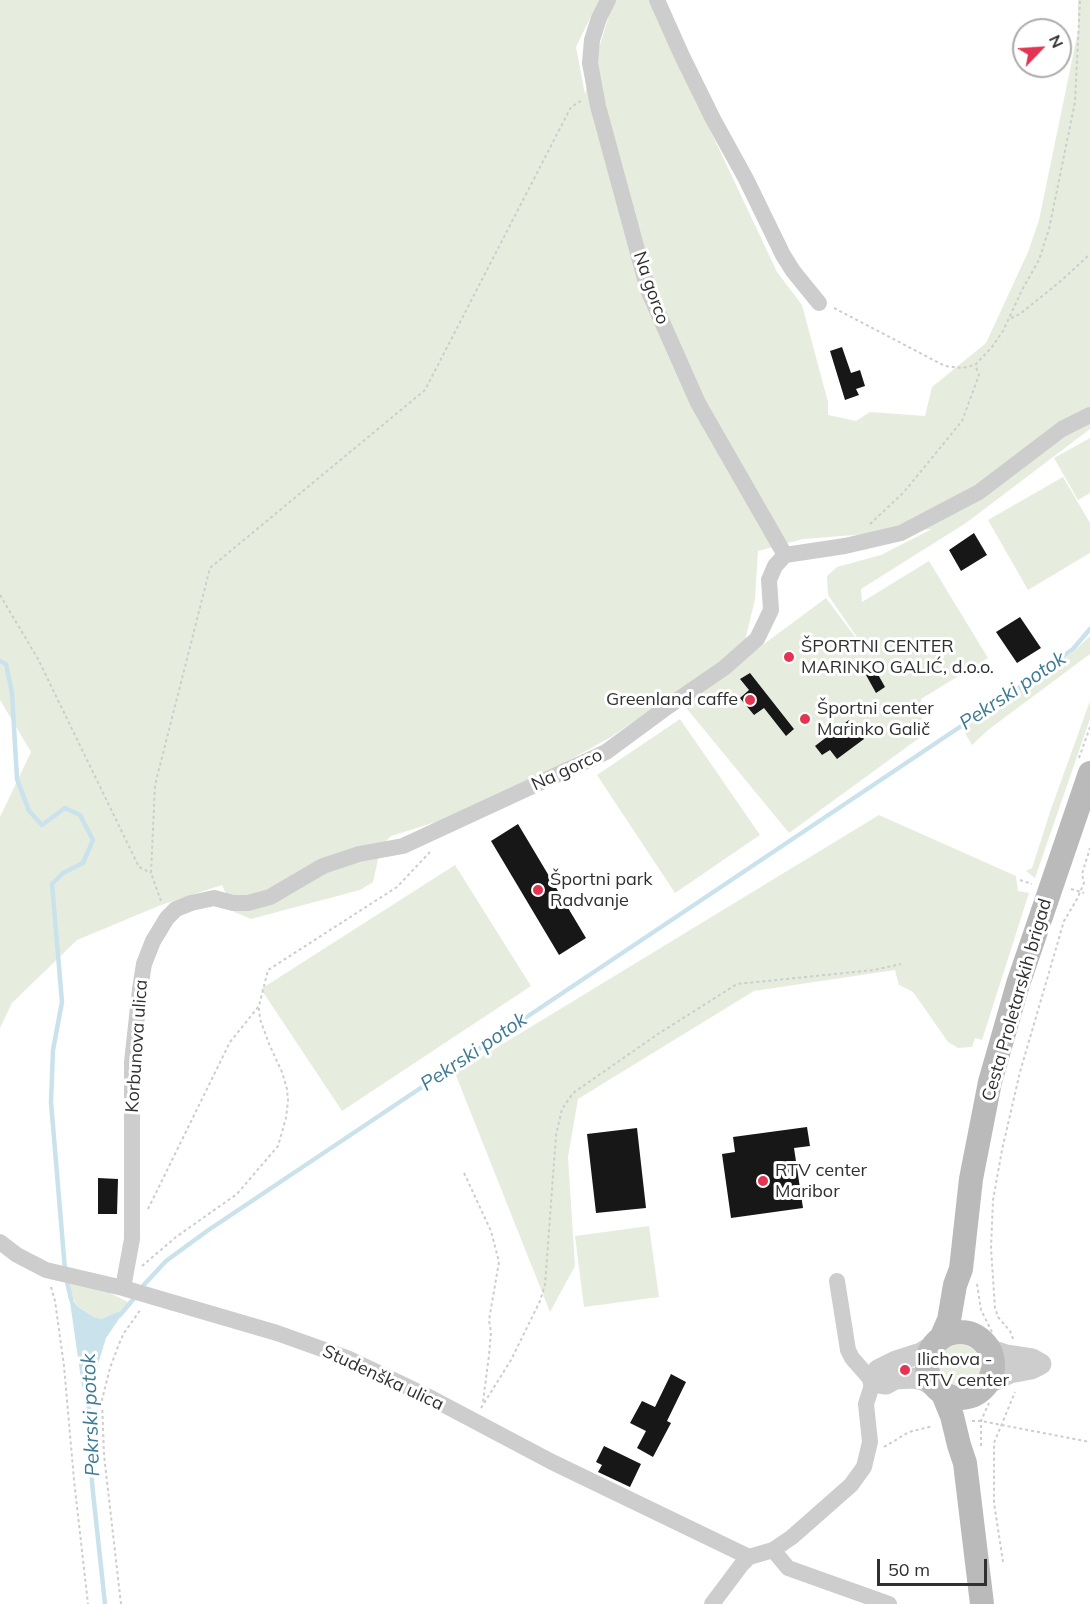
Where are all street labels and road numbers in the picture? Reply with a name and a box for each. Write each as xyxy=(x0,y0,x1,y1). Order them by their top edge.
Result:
street label: Na gorco xyxy=(628,249,674,327)
street label: Na gorco xyxy=(528,744,606,796)
street label: Cesta Proletarskih brigad xyxy=(978,896,1056,1104)
street label: Korbunova ulica xyxy=(122,979,152,1113)
street label: Studenška ulica xyxy=(319,1340,447,1416)

